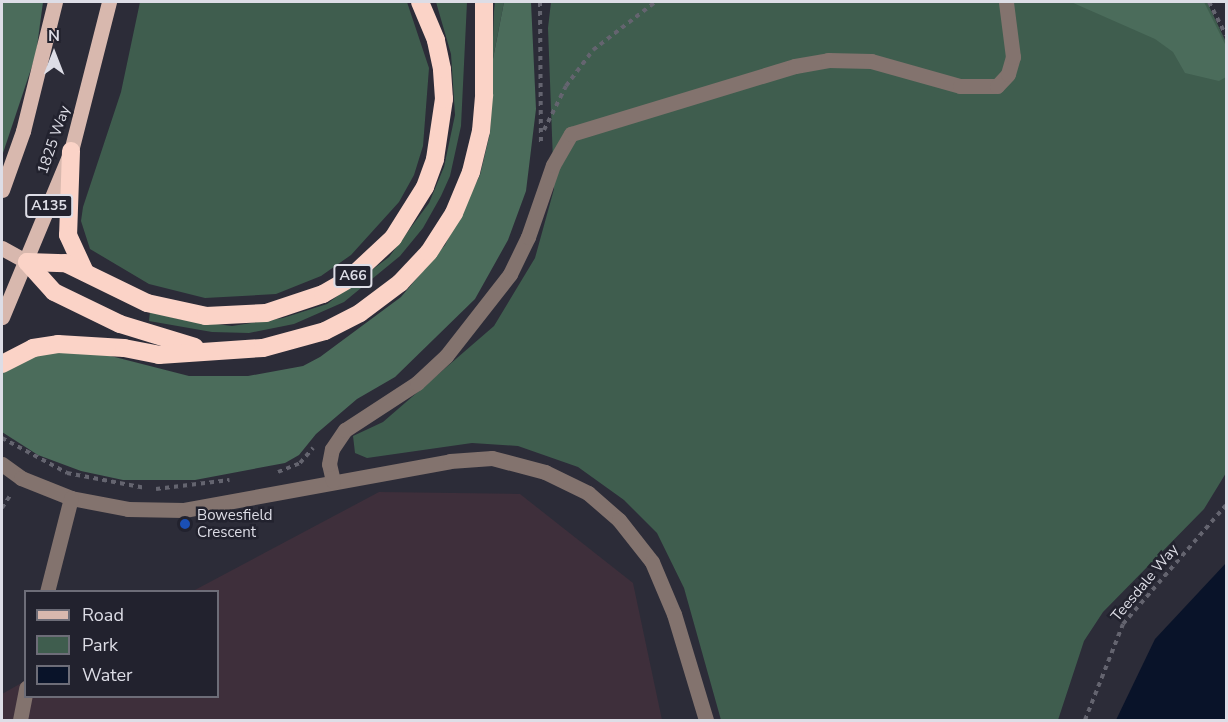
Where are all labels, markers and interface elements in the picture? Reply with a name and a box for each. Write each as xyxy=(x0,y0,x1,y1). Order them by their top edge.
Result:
north arrow xyxy=(24,24,84,84)
text: N xyxy=(48,25,60,47)
street label: 1825 Way xyxy=(34,103,74,177)
road number: A135 xyxy=(25,195,73,217)
road number: A66 xyxy=(332,265,374,287)
place label: Bowesfield Crescent xyxy=(197,506,273,541)
marker: Bowesfield Crescent xyxy=(178,517,192,531)
street label: Teesdale Way xyxy=(1108,541,1182,625)
legend xyxy=(24,590,219,698)
text: Road xyxy=(82,603,124,627)
text: Park xyxy=(82,633,118,657)
text: Water xyxy=(82,663,133,687)

